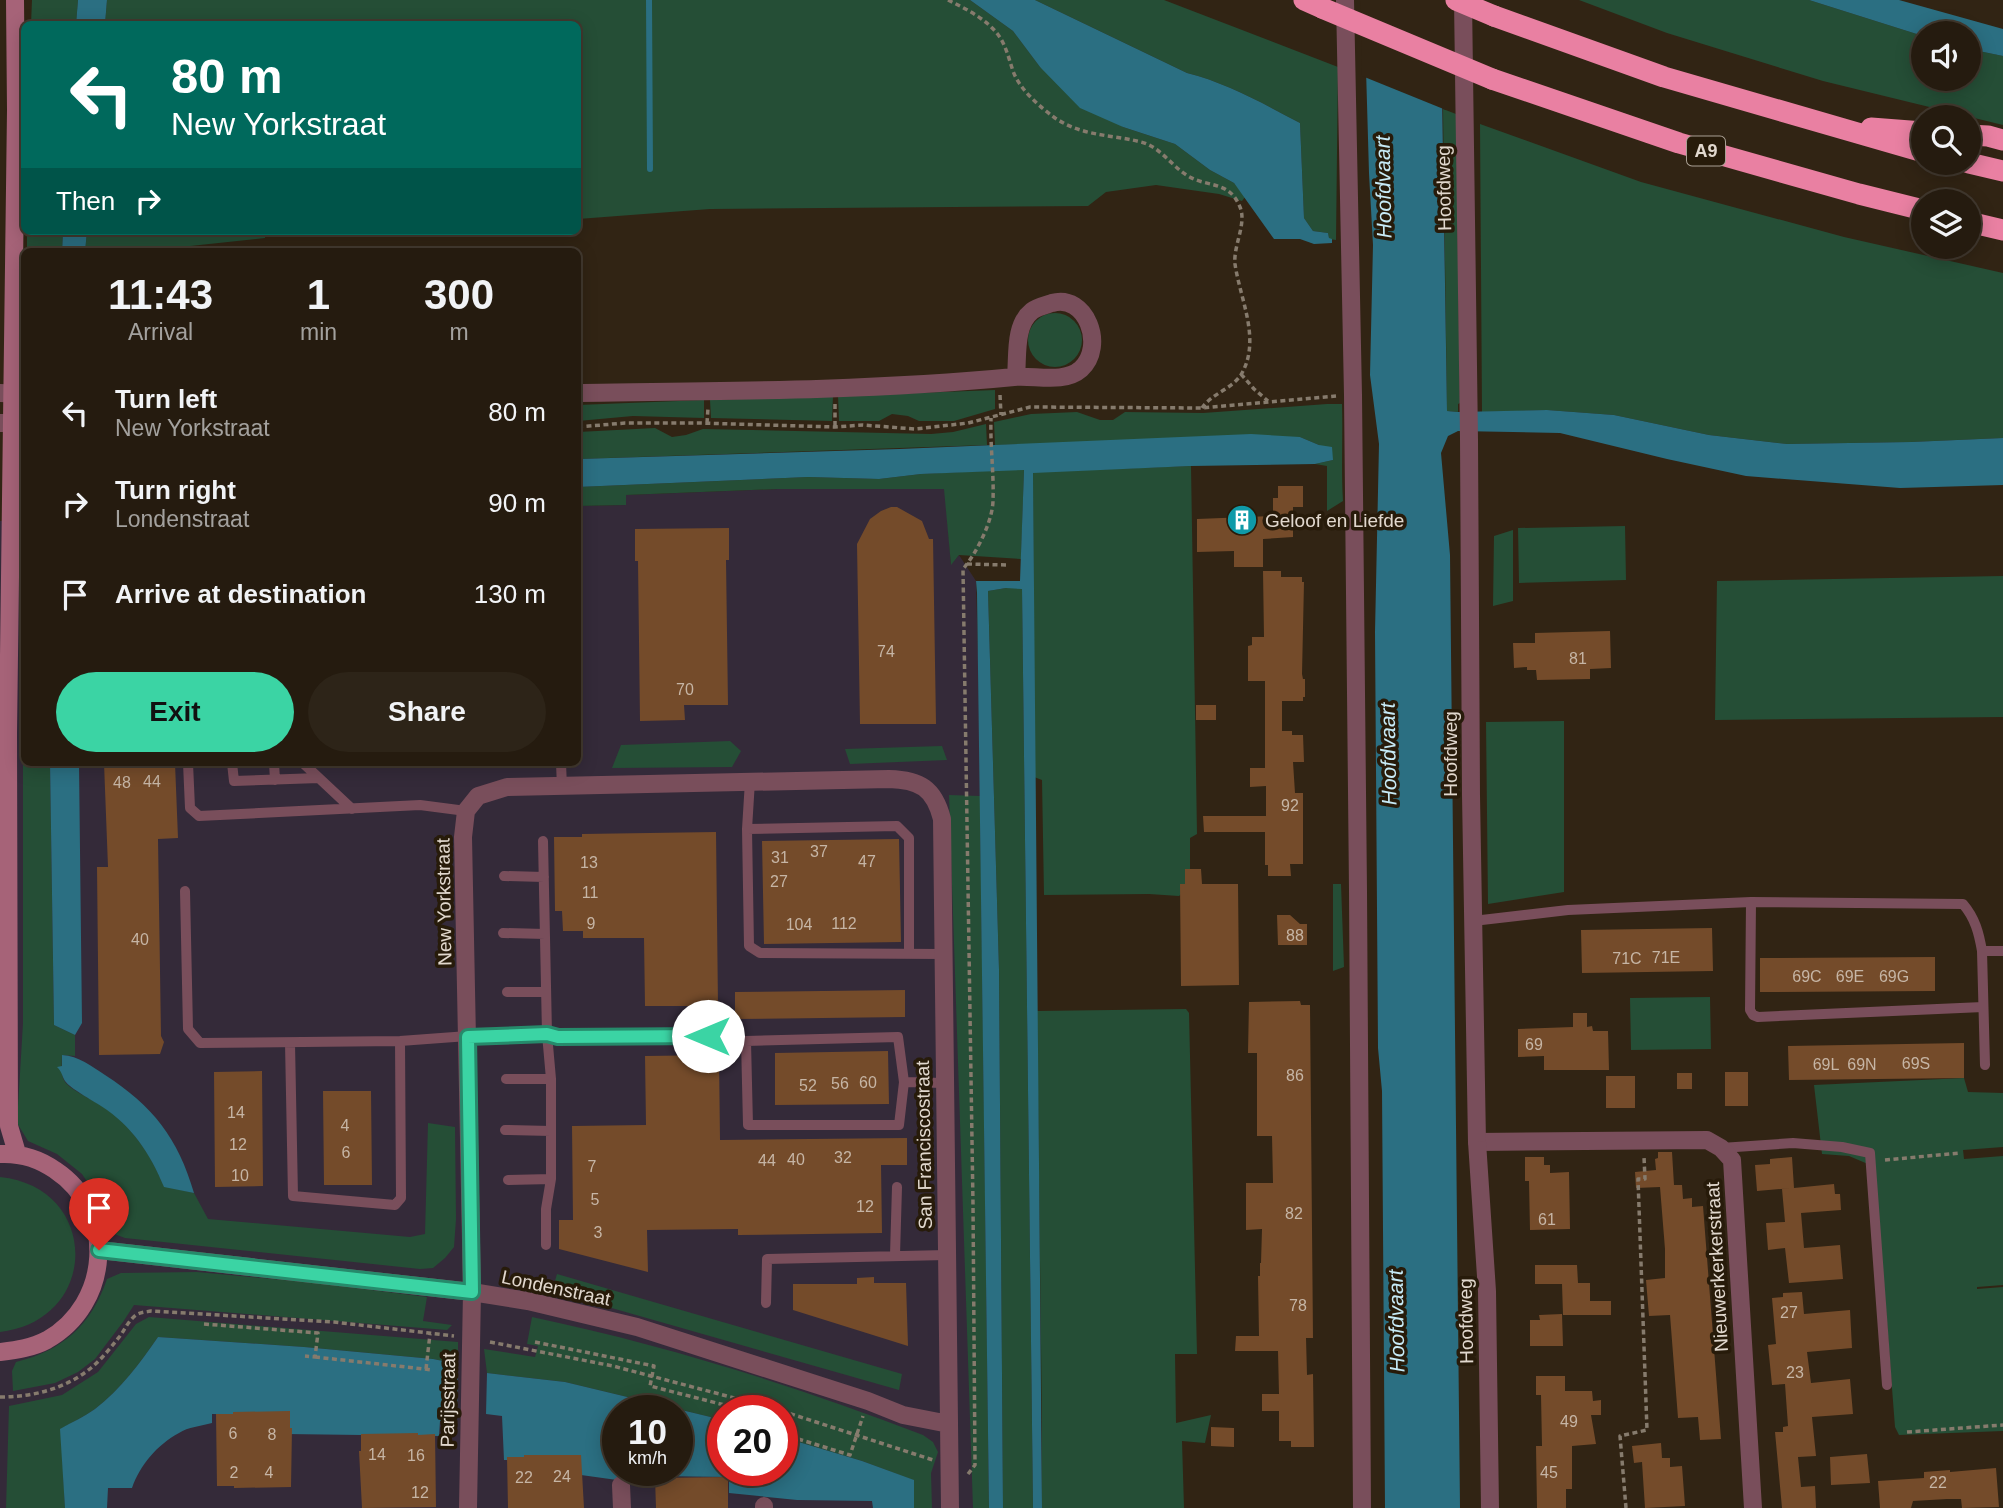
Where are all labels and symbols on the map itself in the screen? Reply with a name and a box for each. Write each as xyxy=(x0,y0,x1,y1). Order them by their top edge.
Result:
water label: Hoofdvaart xyxy=(1371,134,1395,239)
road number: A9 xyxy=(1687,136,1725,166)
street label: Hoofdweg xyxy=(1433,145,1455,231)
building icon: Geloof en Liefde xyxy=(1225,503,1259,537)
place label: Geloof en Liefde xyxy=(1265,510,1404,531)
house number: 74 xyxy=(877,643,895,660)
house number: 81 xyxy=(1569,650,1587,667)
house number: 70 xyxy=(676,681,694,698)
water label: Hoofdvaart xyxy=(1376,701,1400,806)
street label: Hoofdweg xyxy=(1440,711,1461,797)
house number: 44 xyxy=(143,773,161,790)
house number: 48 xyxy=(113,774,131,791)
house number: 92 xyxy=(1281,797,1299,814)
street label: New Yorkstraat xyxy=(432,837,456,966)
house number: 37 xyxy=(810,843,828,860)
house number: 31 xyxy=(771,849,789,866)
house number: 47 xyxy=(858,853,876,870)
house number: 13 xyxy=(580,854,598,871)
house number: 27 xyxy=(770,873,788,890)
house number: 11 xyxy=(582,884,598,901)
house number: 9 xyxy=(587,915,596,932)
house number: 112 xyxy=(831,915,857,932)
house number: 104 xyxy=(786,916,812,933)
house number: 88 xyxy=(1286,927,1304,944)
house number: 40 xyxy=(131,931,149,948)
house number: 71E xyxy=(1652,949,1680,966)
house number: 71C xyxy=(1612,950,1642,967)
house number: 69C xyxy=(1792,968,1822,985)
house number: 69E xyxy=(1836,968,1864,985)
house number: 69G xyxy=(1879,968,1909,985)
position arrow xyxy=(671,999,745,1073)
house number: 69 xyxy=(1525,1036,1543,1053)
house number: 69S xyxy=(1902,1055,1930,1072)
house number: 69L xyxy=(1813,1056,1839,1073)
house number: 69N xyxy=(1847,1056,1877,1073)
street label: San Franciscostraat xyxy=(912,1060,936,1230)
house number: 86 xyxy=(1286,1067,1304,1084)
house number: 60 xyxy=(859,1074,877,1091)
house number: 56 xyxy=(831,1075,849,1092)
house number: 52 xyxy=(799,1077,817,1094)
house number: 14 xyxy=(227,1104,245,1121)
house number: 4 xyxy=(341,1117,350,1134)
house number: 12 xyxy=(229,1136,247,1153)
house number: 6 xyxy=(342,1144,351,1161)
house number: 32 xyxy=(834,1149,852,1166)
house number: 40 xyxy=(787,1151,805,1168)
house number: 44 xyxy=(758,1152,776,1169)
house number: 7 xyxy=(588,1158,597,1175)
house number: 10 xyxy=(231,1167,249,1184)
pin xyxy=(69,1178,129,1250)
street label: Nieuwerkerkerstraat xyxy=(1702,1181,1732,1352)
house number: 5 xyxy=(591,1191,600,1208)
house number: 12 xyxy=(856,1198,874,1215)
house number: 82 xyxy=(1285,1205,1303,1222)
house number: 61 xyxy=(1538,1211,1556,1228)
house number: 3 xyxy=(594,1224,603,1241)
street label: Londenstraat xyxy=(500,1266,613,1310)
water label: Hoofdvaart xyxy=(1384,1268,1408,1373)
street label: Hoofdweg xyxy=(1455,1278,1477,1364)
house number: 78 xyxy=(1289,1297,1307,1314)
house number: 27 xyxy=(1780,1304,1798,1321)
street label: Parijsstraat xyxy=(437,1352,459,1448)
house number: 23 xyxy=(1786,1364,1804,1381)
speed limit sign: 20 xyxy=(707,1395,798,1486)
house number: 49 xyxy=(1560,1413,1578,1430)
house number: 6 xyxy=(229,1425,238,1442)
house number: 8 xyxy=(268,1426,277,1443)
house number: 14 xyxy=(368,1446,386,1463)
house number: 16 xyxy=(407,1447,425,1464)
house number: 2 xyxy=(230,1464,239,1481)
house number: 4 xyxy=(265,1464,274,1481)
house number: 45 xyxy=(1540,1464,1558,1481)
house number: 24 xyxy=(553,1468,571,1485)
house number: 22 xyxy=(515,1469,533,1486)
house number: 22 xyxy=(1929,1474,1947,1491)
house number: 12 xyxy=(411,1484,429,1501)

